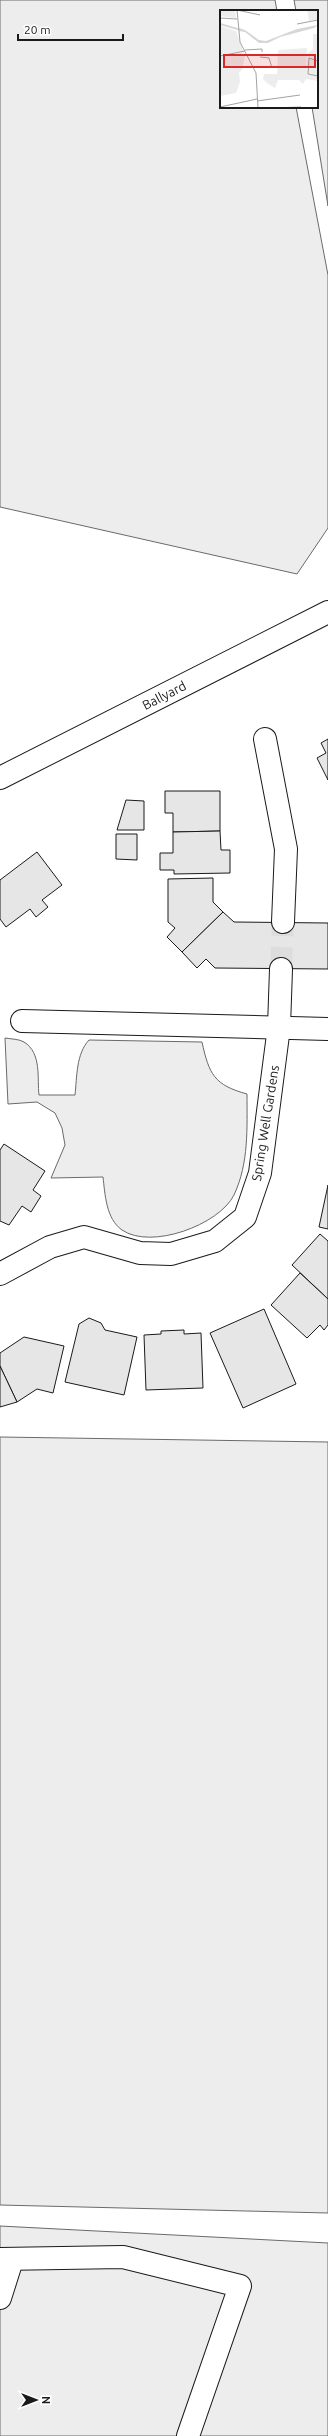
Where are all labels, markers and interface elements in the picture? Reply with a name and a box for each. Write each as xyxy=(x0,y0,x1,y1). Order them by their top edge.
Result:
inset map xyxy=(220,10,318,108)
scale bar xyxy=(18,16,123,42)
text: 20 m xyxy=(24,23,51,36)
street label: Ballyard xyxy=(140,678,188,712)
street label: Spring Well Gardens xyxy=(249,1064,281,1182)
north arrow xyxy=(16,2380,56,2420)
text: N xyxy=(40,2396,52,2404)

